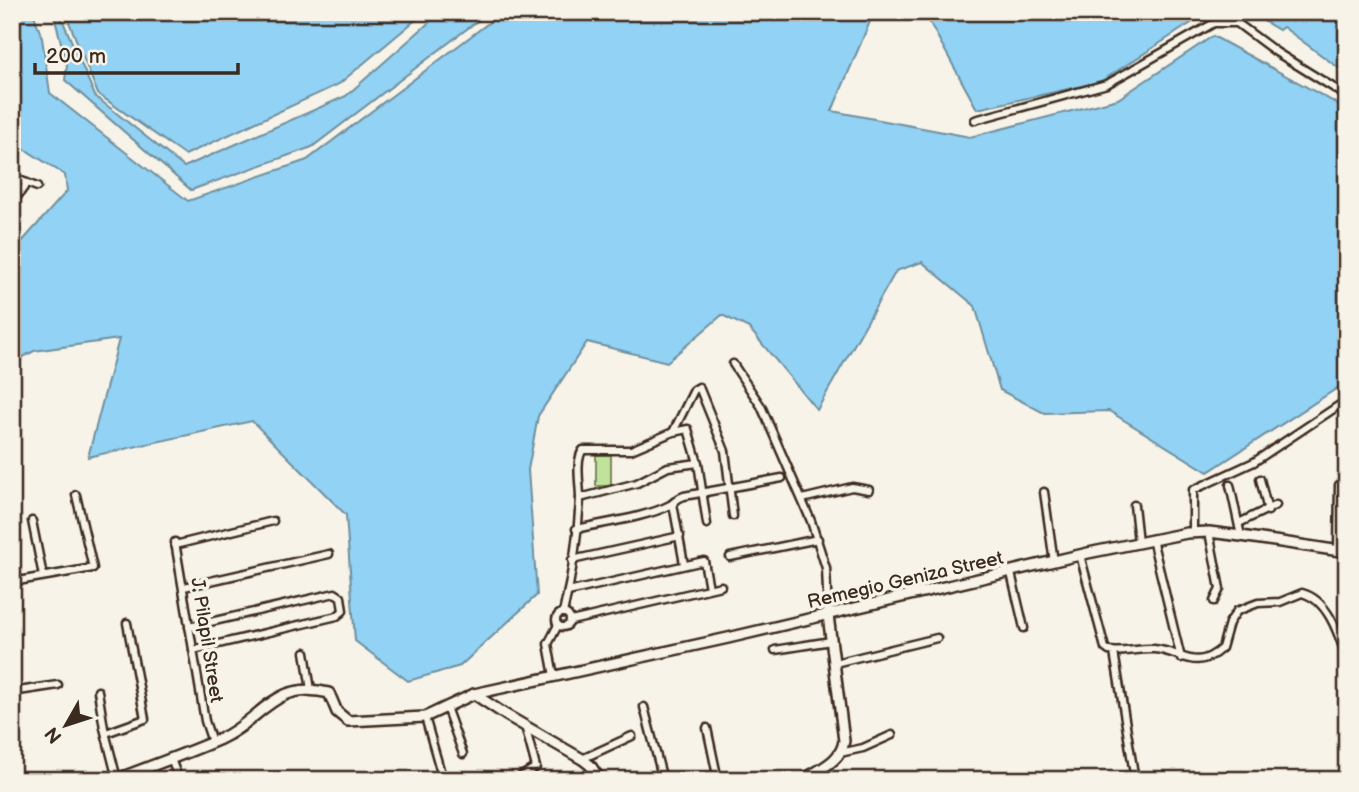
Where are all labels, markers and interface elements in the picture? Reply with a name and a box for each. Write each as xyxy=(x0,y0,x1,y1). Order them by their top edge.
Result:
scale bar xyxy=(35,32,238,76)
text: 200 m xyxy=(46,44,106,69)
street label: Remegio Geniza Street xyxy=(805,547,1006,614)
street label: J. Pilapil Street xyxy=(185,576,228,704)
north arrow xyxy=(32,690,102,760)
text: N xyxy=(41,722,67,748)

